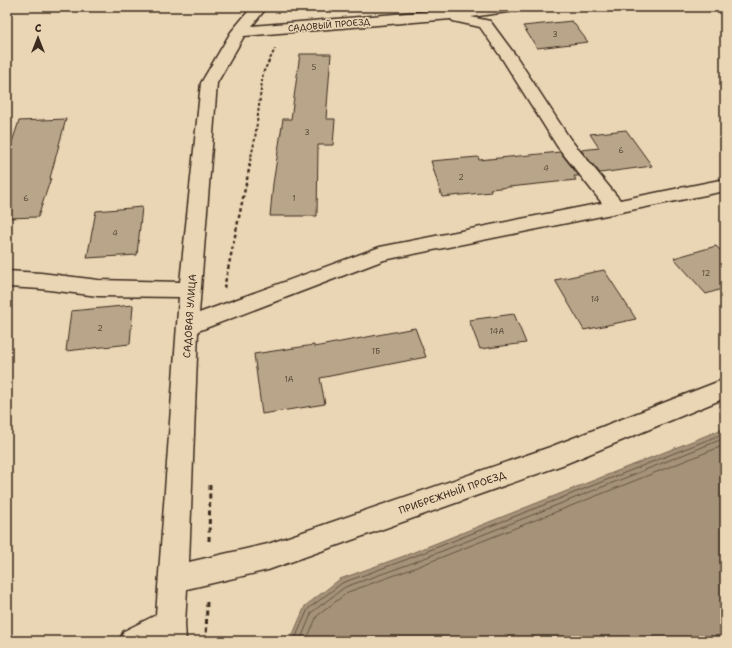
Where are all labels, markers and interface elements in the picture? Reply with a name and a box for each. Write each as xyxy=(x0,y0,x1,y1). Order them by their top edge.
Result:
street label: САДОВЫЙ ПРОЕЗД xyxy=(287,14,371,35)
north arrow xyxy=(18,18,58,58)
text: С xyxy=(35,21,42,36)
house number: 3 xyxy=(552,29,558,40)
house number: 5 xyxy=(312,62,317,73)
house number: 3 xyxy=(304,127,310,138)
house number: 6 xyxy=(618,145,624,156)
house number: 4 xyxy=(543,163,549,174)
house number: 2 xyxy=(458,172,464,183)
house number: 6 xyxy=(23,193,29,204)
house number: 1 xyxy=(292,193,296,204)
house number: 4 xyxy=(112,228,118,239)
house number: 12 xyxy=(702,268,711,279)
street label: САДОВАЯ УЛИЦА xyxy=(180,274,199,358)
house number: 14 xyxy=(591,294,600,305)
house number: 2 xyxy=(97,323,103,334)
house number: 14А xyxy=(490,326,504,337)
house number: 1Б xyxy=(372,346,380,357)
house number: 1А xyxy=(284,374,294,385)
street label: ПРИБРЕЖНЫЙ ПРОЕЗД xyxy=(397,468,508,517)

